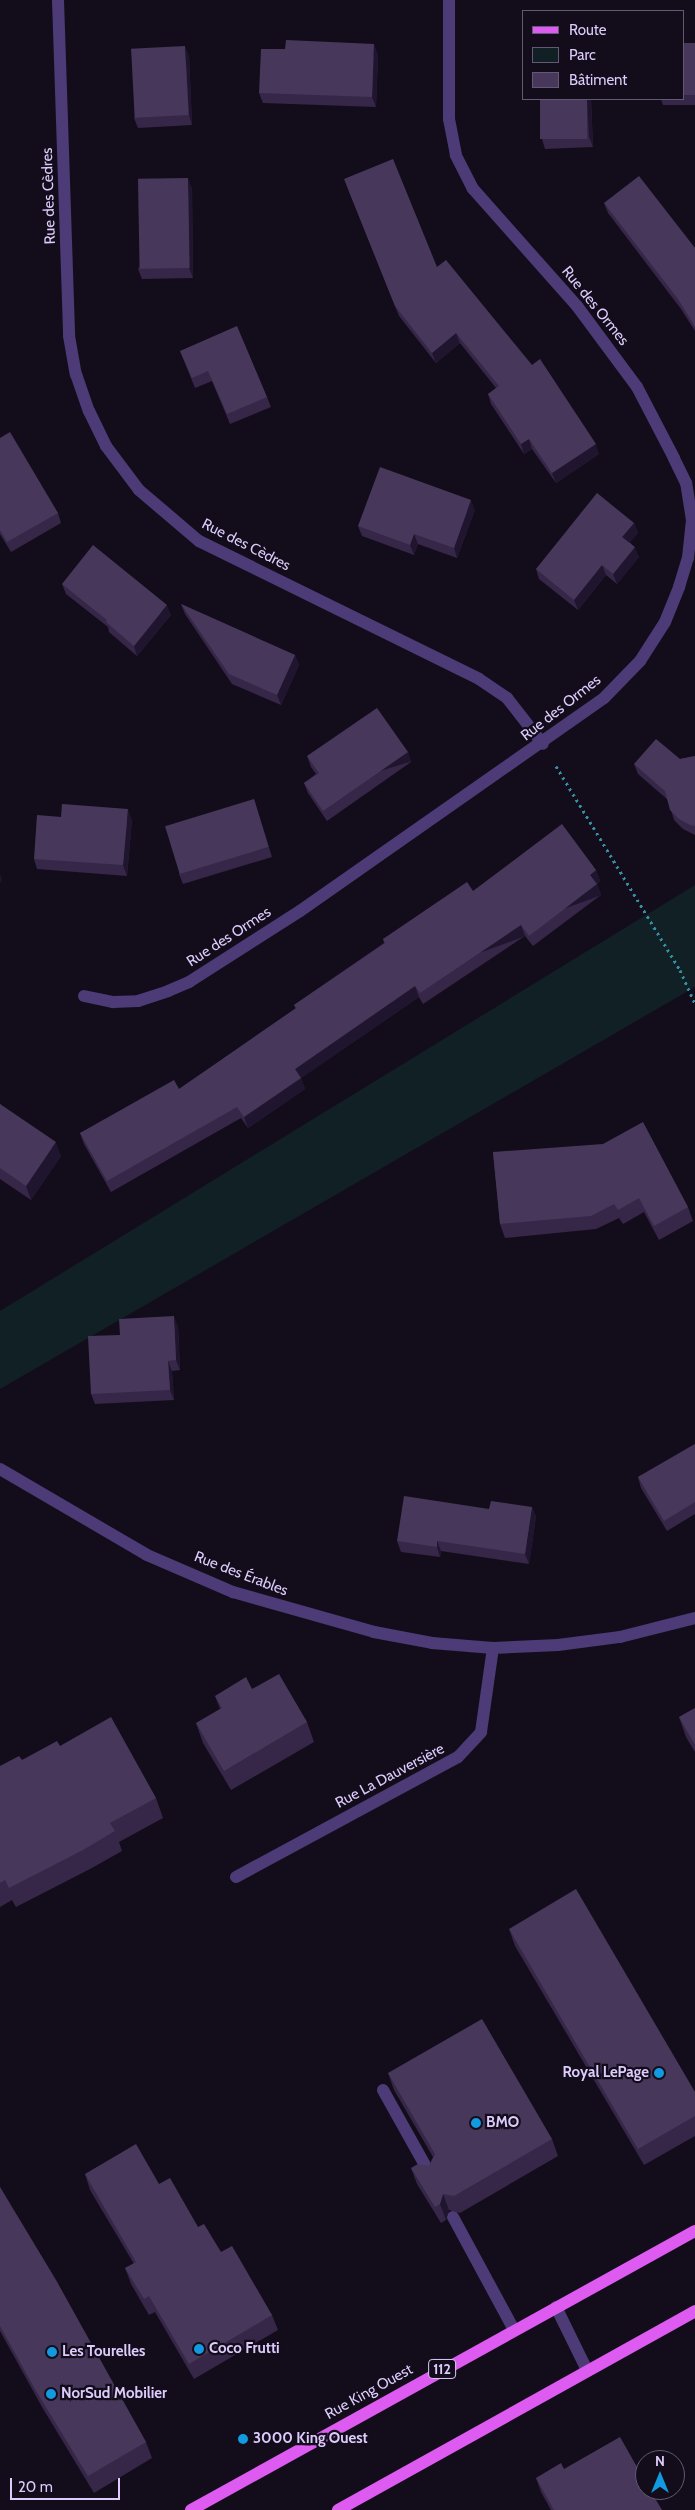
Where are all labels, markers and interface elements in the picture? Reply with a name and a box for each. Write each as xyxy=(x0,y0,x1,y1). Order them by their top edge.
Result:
legend xyxy=(522,10,685,100)
text: Route xyxy=(569,21,607,39)
text: Parc xyxy=(569,46,596,64)
text: Bâtiment xyxy=(569,71,627,89)
street label: Rue des Cèdres xyxy=(38,147,60,245)
street label: Rue des Ormes xyxy=(558,263,632,349)
street label: Rue des Cèdres xyxy=(199,515,293,575)
street label: Rue des Ormes xyxy=(517,671,605,745)
street label: Rue des Ormes xyxy=(184,903,274,971)
street label: Rue des Érables xyxy=(192,1548,290,1600)
street label: Rue La Dauversière xyxy=(332,1740,448,1812)
place label: Royal LePage xyxy=(562,2064,649,2082)
marker: Royal LePage xyxy=(653,2067,665,2079)
place label: BMO xyxy=(486,2114,519,2132)
marker: BMO xyxy=(470,2117,482,2129)
place label: Coco Frutti xyxy=(209,2340,280,2358)
place label: Les Tourelles xyxy=(62,2343,145,2361)
marker: Coco Frutti xyxy=(193,2343,205,2355)
marker: Les Tourelles xyxy=(46,2346,58,2358)
road number: 112 xyxy=(427,2358,457,2380)
street label: Rue King Ouest xyxy=(322,2361,416,2423)
place label: NorSud Mobilier xyxy=(61,2385,167,2403)
marker: NorSud Mobilier xyxy=(45,2388,57,2400)
place label: 3000 King Ouest xyxy=(253,2430,368,2448)
marker: 3000 King Ouest xyxy=(237,2433,249,2445)
north arrow xyxy=(635,2450,685,2500)
text: N xyxy=(655,2452,665,2470)
scale bar xyxy=(12,2468,122,2500)
text: 20 m xyxy=(18,2478,53,2496)

